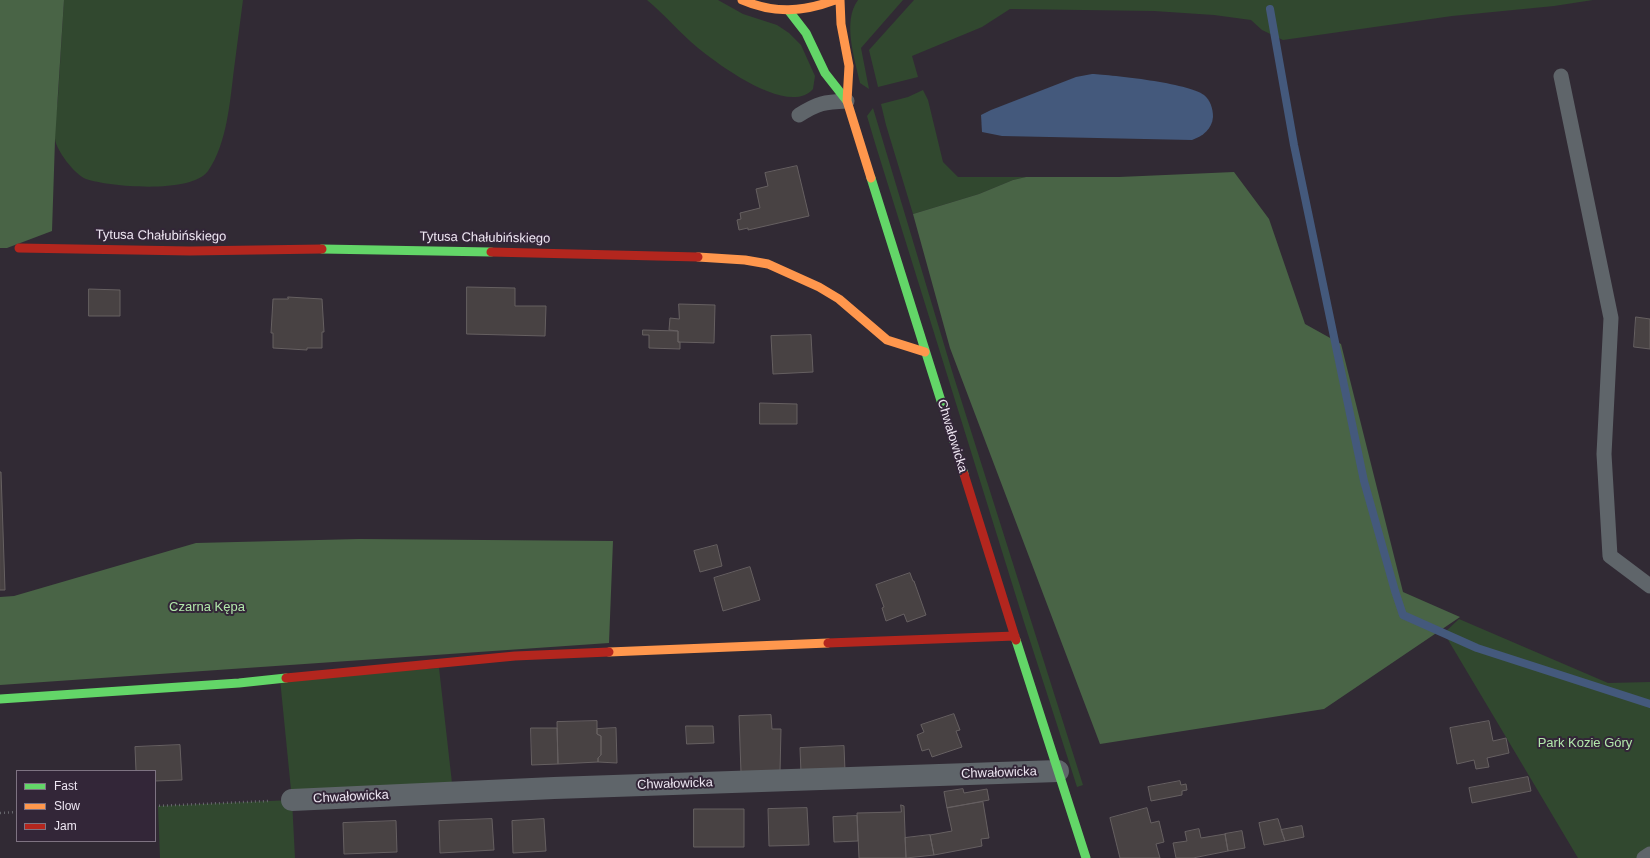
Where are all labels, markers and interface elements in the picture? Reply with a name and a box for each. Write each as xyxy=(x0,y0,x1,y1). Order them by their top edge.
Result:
street label: Tytusa Chałubińskiego xyxy=(95,227,227,245)
street label: Tytusa Chałubińskiego xyxy=(419,229,551,247)
street label: Chwałowicka xyxy=(933,397,971,475)
park label: Czarna Kępa xyxy=(169,599,245,615)
park label: Park Kozie Góry xyxy=(1538,735,1632,751)
street label: Chwałowicka xyxy=(961,764,1037,782)
legend xyxy=(16,770,156,842)
street label: Chwałowicka xyxy=(637,775,713,793)
text: Fast xyxy=(54,779,77,793)
street label: Chwałowicka xyxy=(313,787,389,807)
text: Slow xyxy=(54,799,80,813)
text: Jam xyxy=(54,819,77,833)

